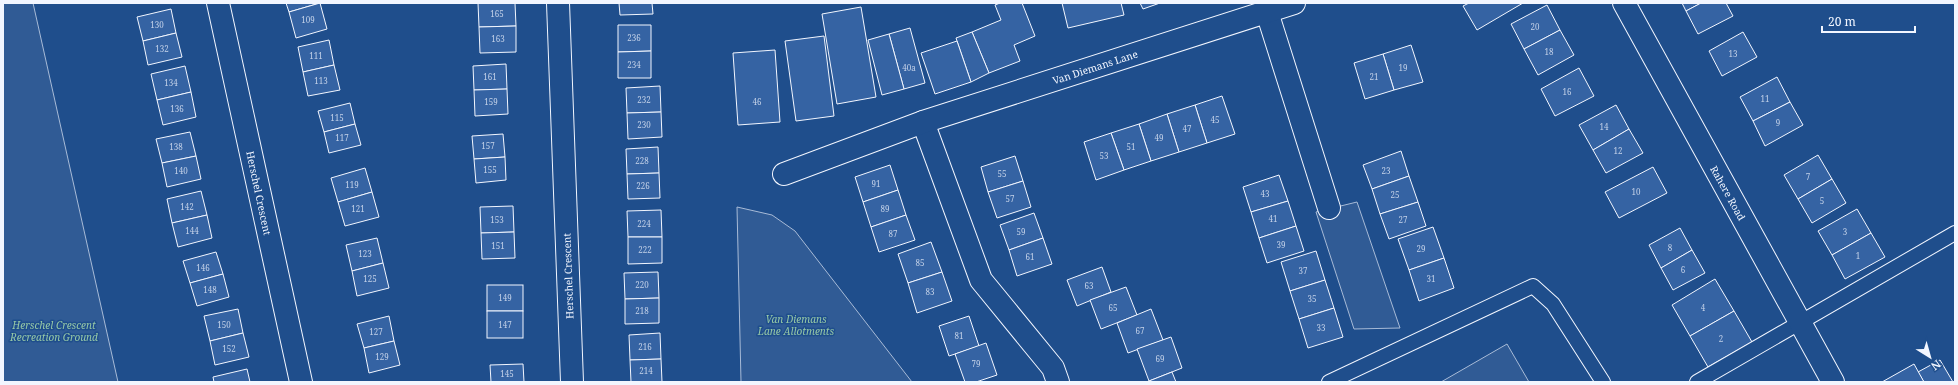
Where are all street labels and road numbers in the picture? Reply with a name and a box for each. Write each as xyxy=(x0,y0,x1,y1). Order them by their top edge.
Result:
street label: Van Diemans Lane xyxy=(1051,47,1139,87)
street label: Herschel Crescent xyxy=(243,150,275,237)
street label: Rahere Road xyxy=(1707,163,1749,223)
street label: Herschel Crescent xyxy=(559,232,576,319)

